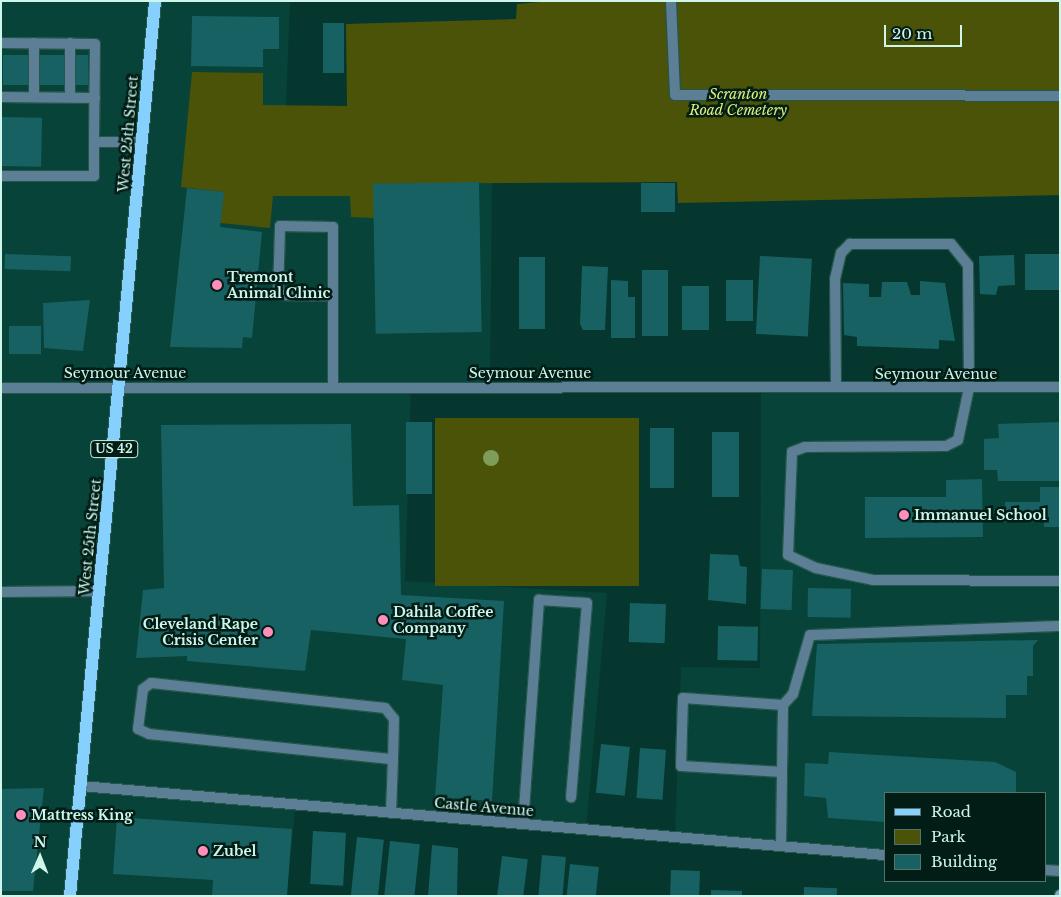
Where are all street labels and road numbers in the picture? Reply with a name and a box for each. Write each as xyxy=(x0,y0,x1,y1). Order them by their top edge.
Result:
street label: West 25th Street xyxy=(115,75,141,193)
street label: Seymour Avenue xyxy=(63,365,187,381)
street label: Seymour Avenue xyxy=(468,365,592,381)
street label: Seymour Avenue xyxy=(874,366,998,382)
road number: US 42 xyxy=(90,439,138,458)
street label: West 25th Street xyxy=(76,478,104,596)
street label: Castle Avenue xyxy=(433,794,535,820)

